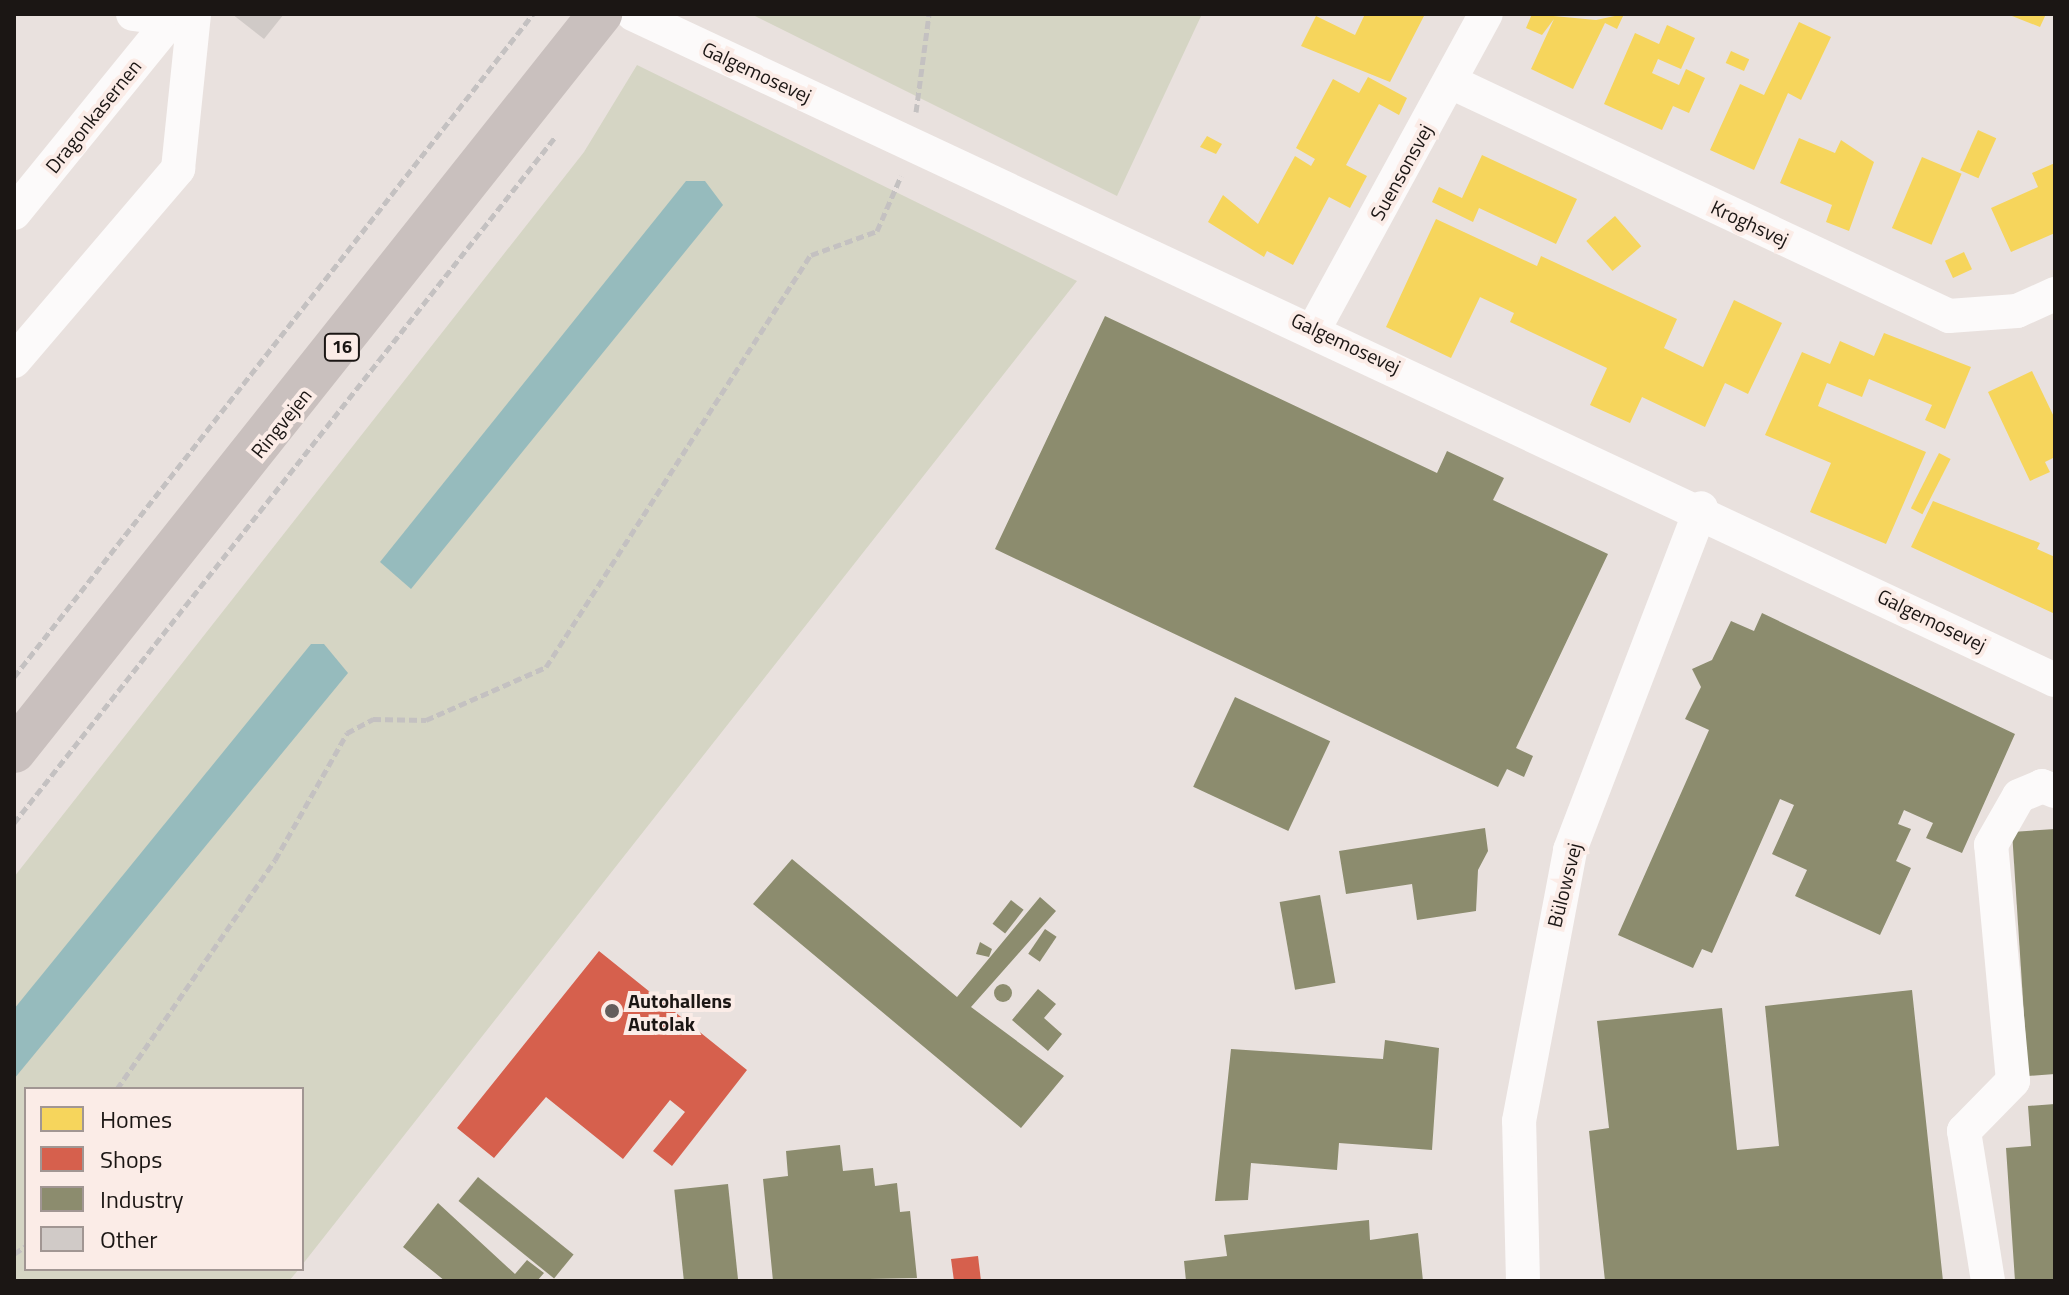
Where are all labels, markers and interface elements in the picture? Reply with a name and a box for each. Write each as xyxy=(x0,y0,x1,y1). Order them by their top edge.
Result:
street label: Galgemosevej xyxy=(699,36,815,108)
street label: Dragonkasernen xyxy=(40,54,146,178)
street label: Suensonsvej xyxy=(1365,120,1437,224)
street label: Kroghsvej xyxy=(1707,195,1793,251)
street label: Galgemosevej xyxy=(1288,307,1404,379)
road number: 16 xyxy=(322,333,362,361)
street label: Ringvejen xyxy=(246,383,316,463)
street label: Galgemosevej xyxy=(1874,583,1990,657)
street label: Bülowsvej xyxy=(1542,840,1586,930)
place label: Autohallens Autolak xyxy=(628,988,732,1035)
marker: Autohallens Autolak xyxy=(603,1002,621,1020)
legend xyxy=(24,1087,304,1271)
text: Homes xyxy=(100,1101,172,1137)
text: Shops xyxy=(100,1141,162,1177)
text: Industry xyxy=(100,1181,184,1217)
text: Other xyxy=(100,1221,158,1257)

